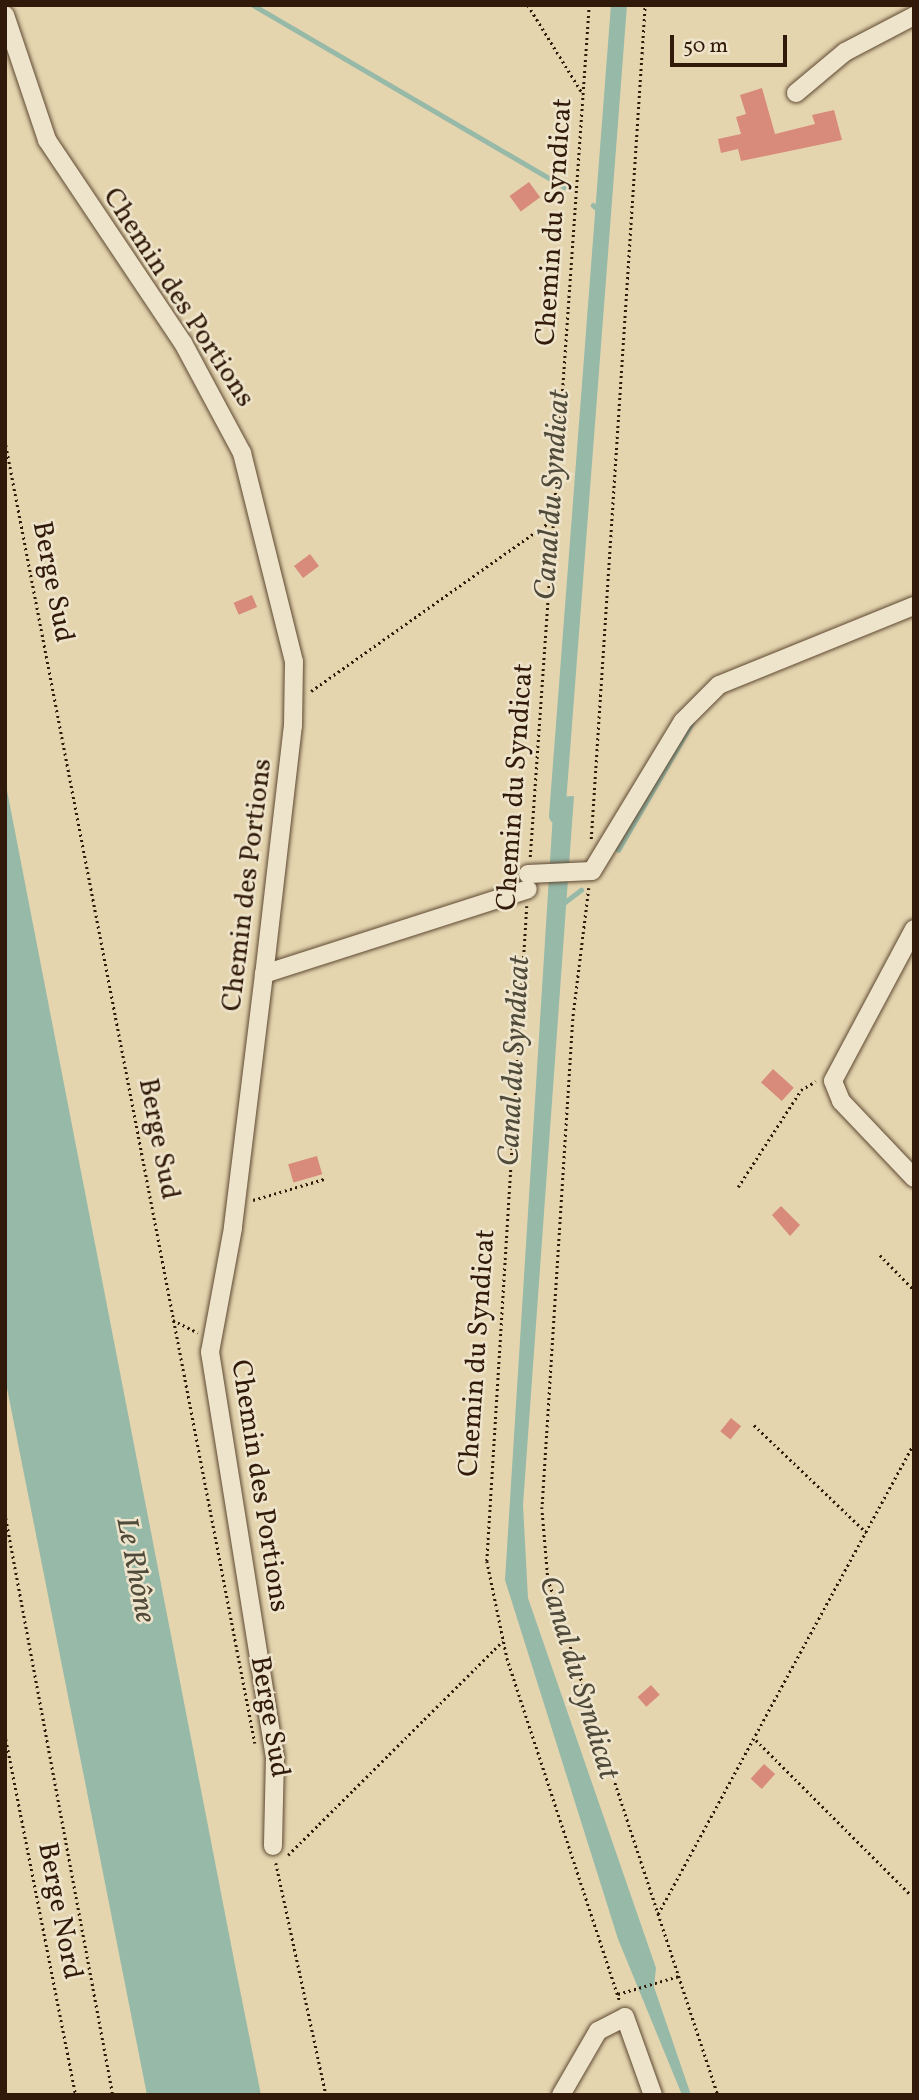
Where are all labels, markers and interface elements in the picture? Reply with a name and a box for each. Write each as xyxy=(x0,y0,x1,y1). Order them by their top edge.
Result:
scale bar xyxy=(674,21,791,65)
text: 50 m xyxy=(683,32,728,61)
street label: Chemin du Syndicat xyxy=(530,97,580,347)
street label: Chemin des Portions xyxy=(95,182,261,414)
water label: Canal du Syndicat xyxy=(528,389,578,601)
street label: Berge Sud xyxy=(24,519,80,645)
street label: Chemin du Syndicat xyxy=(491,662,541,912)
street label: Chemin des Portions xyxy=(216,757,280,1013)
water label: Canal du Syndicat xyxy=(492,955,538,1167)
street label: Berge Sud xyxy=(130,1076,186,1202)
street label: Chemin du Syndicat xyxy=(453,1228,503,1478)
street label: Chemin des Portions xyxy=(222,1358,296,1614)
water label: Le Rhône xyxy=(107,1514,163,1626)
water label: Canal du Syndicat xyxy=(530,1572,626,1784)
street label: Berge Sud xyxy=(242,1654,296,1780)
street label: Berge Nord xyxy=(29,1840,89,1982)

